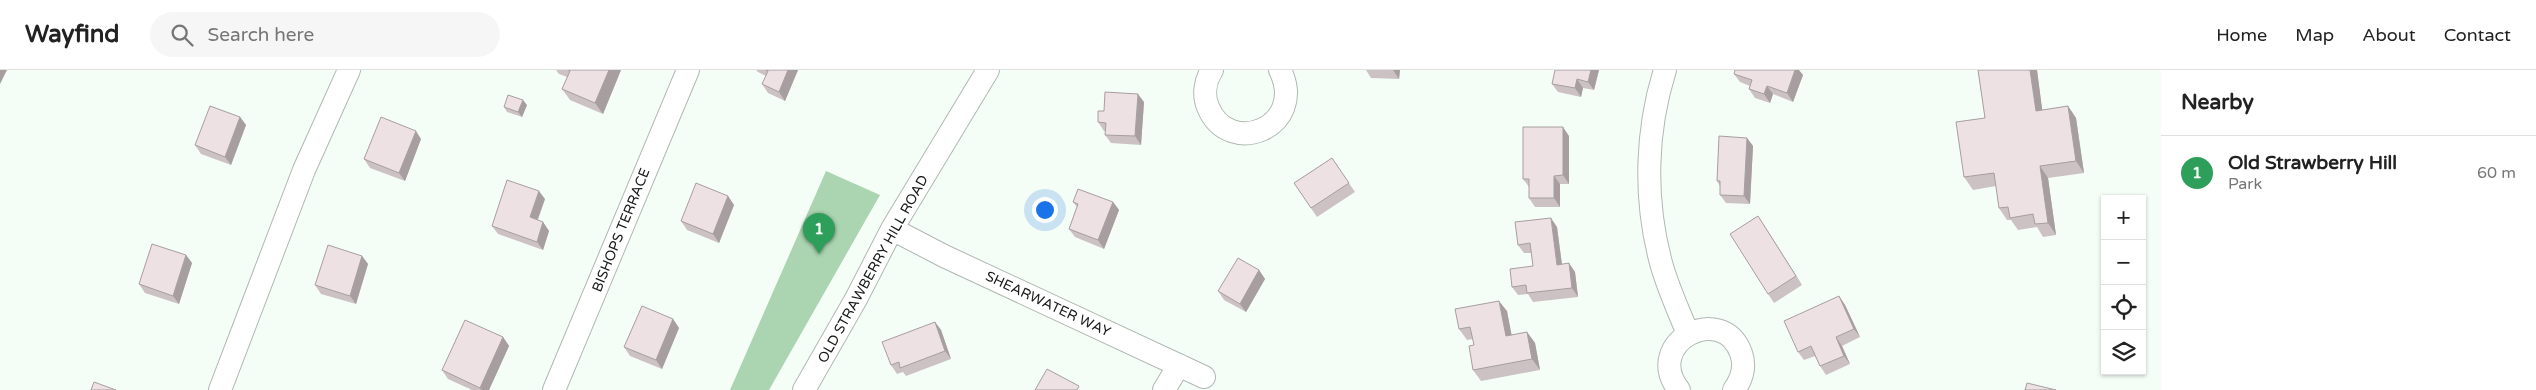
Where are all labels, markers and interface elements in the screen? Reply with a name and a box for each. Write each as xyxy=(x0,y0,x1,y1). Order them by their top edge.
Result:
search box xyxy=(150,12,500,57)
text: Wayfind xyxy=(25,20,120,49)
icon: search xyxy=(168,21,196,49)
text: Search here xyxy=(208,24,314,46)
text: Home xyxy=(2216,24,2267,46)
text: Map xyxy=(2295,24,2334,46)
text: About xyxy=(2362,24,2416,46)
text: Contact xyxy=(2444,24,2511,46)
text: Nearby xyxy=(2181,90,2254,115)
text: Old Strawberry Hill xyxy=(2228,152,2397,174)
text: 1 xyxy=(2192,163,2202,183)
text: 60 m xyxy=(2477,163,2516,183)
street label: BISHOPS TERRACE xyxy=(588,165,654,294)
street label: OLD STRAWBERRY HILL ROAD xyxy=(814,172,932,366)
text: Park xyxy=(2228,174,2262,194)
map controls xyxy=(2101,195,2146,375)
button: + xyxy=(2101,195,2146,240)
your location xyxy=(1032,197,1058,223)
pin: 1 xyxy=(803,213,835,254)
button: − xyxy=(2101,240,2146,285)
street label: SHEARWATER WAY xyxy=(983,268,1113,340)
button: locate xyxy=(2101,285,2146,330)
button: layers xyxy=(2101,330,2146,375)

